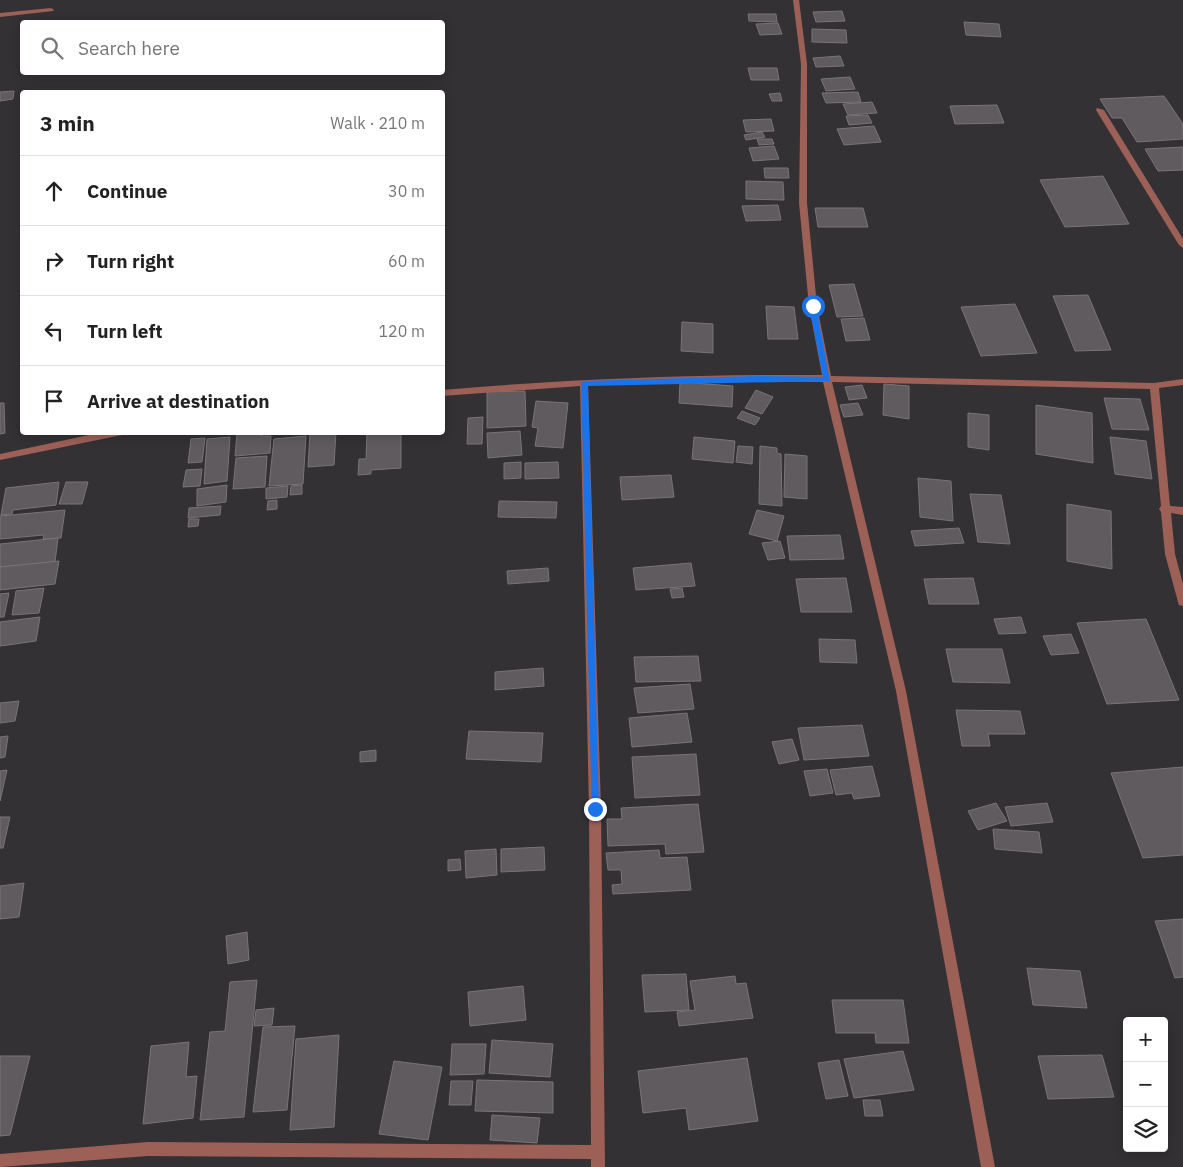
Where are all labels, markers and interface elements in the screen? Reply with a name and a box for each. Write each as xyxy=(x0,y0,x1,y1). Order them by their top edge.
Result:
search box xyxy=(20,20,445,75)
icon: search xyxy=(38,34,66,62)
text: Search here xyxy=(78,36,180,60)
text: 3 min xyxy=(40,109,95,137)
text: Walk · 210 m xyxy=(330,113,425,133)
icon: ahead xyxy=(40,177,68,205)
text: Continue xyxy=(87,179,167,203)
text: 30 m xyxy=(388,181,425,201)
icon: right xyxy=(40,247,68,275)
text: Turn right xyxy=(87,249,174,273)
text: 60 m xyxy=(388,251,425,271)
route start xyxy=(802,295,825,318)
icon: left xyxy=(40,317,68,345)
text: Turn left xyxy=(87,319,163,343)
text: 120 m xyxy=(378,321,425,341)
icon: arrive xyxy=(40,387,68,415)
text: Arrive at destination xyxy=(87,389,270,413)
route end xyxy=(584,798,607,821)
map controls xyxy=(1123,1017,1168,1152)
button: + xyxy=(1123,1017,1168,1062)
button: − xyxy=(1123,1062,1168,1107)
button: layers xyxy=(1123,1107,1168,1152)

